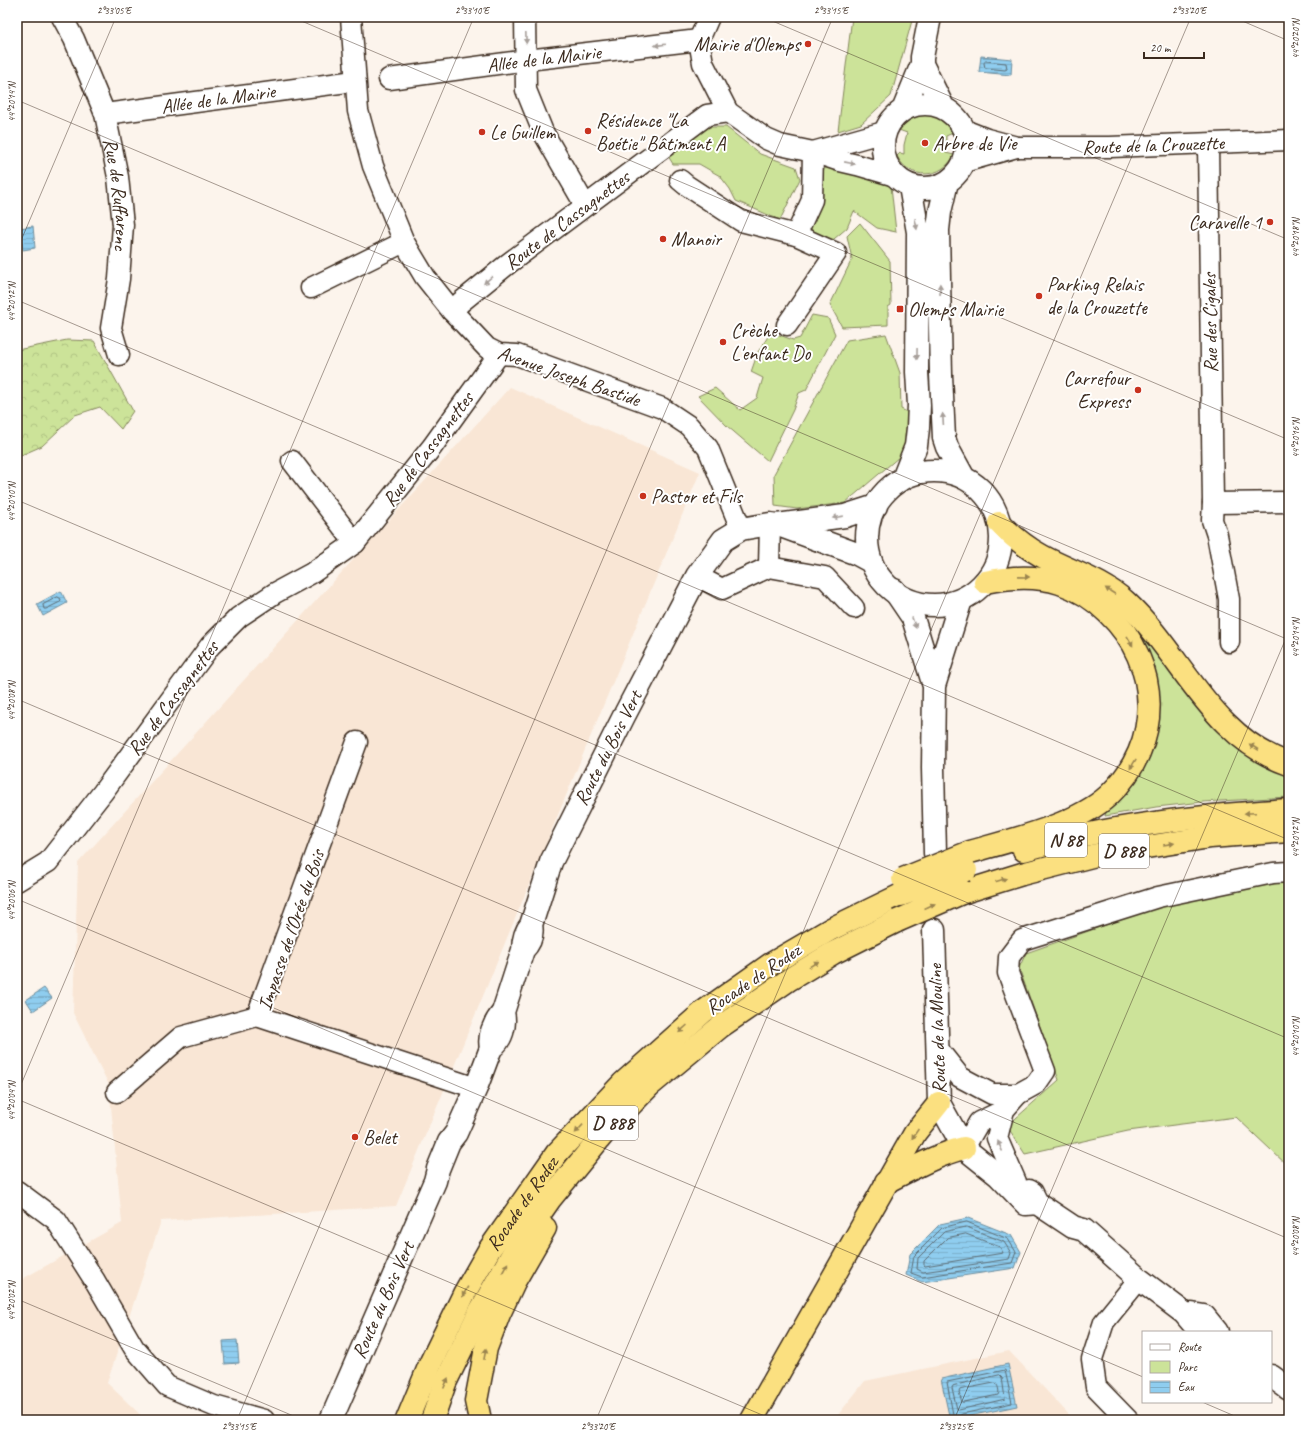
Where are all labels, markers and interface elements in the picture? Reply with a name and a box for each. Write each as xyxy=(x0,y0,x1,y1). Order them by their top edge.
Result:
text: 2°33'05"E xyxy=(97,4,133,17)
text: 2°33'10"E xyxy=(455,4,491,17)
text: 2°33'15"E xyxy=(814,4,850,17)
text: 2°33'20"E xyxy=(1172,4,1208,17)
text: 44°20'20"N xyxy=(1289,17,1302,59)
one-way arrow xyxy=(523,32,529,45)
place label: Mairie d'Olemps xyxy=(694,32,802,57)
scale bar xyxy=(1144,34,1204,60)
street label: Allée de la Mairie xyxy=(485,39,603,78)
marker: Mairie d'Olemps xyxy=(803,39,813,49)
text: 20 m xyxy=(1150,40,1172,56)
one-way arrow xyxy=(654,41,666,48)
street label: Allée de la Mairie xyxy=(160,78,278,119)
text: 44°20'14"N xyxy=(5,80,18,122)
place label: Résidence "La Boétie" Bâtiment A xyxy=(596,108,726,156)
place label: Le Guillem xyxy=(490,120,556,145)
marker: Résidence "La Boétie" Bâtiment A xyxy=(583,126,593,136)
marker: Le Guillem xyxy=(477,127,487,137)
street label: Route de la Crouzette xyxy=(1082,130,1226,160)
place label: Arbre de Vie xyxy=(933,131,1018,156)
street label: Rue de Ruffarenc xyxy=(98,136,136,253)
marker: Arbre de Vie xyxy=(920,138,930,148)
one-way arrow xyxy=(844,161,856,167)
street label: Route de Cassagnettes xyxy=(499,163,636,275)
place label: Caravelle 1 xyxy=(1188,210,1263,235)
text: 44°20'18"N xyxy=(1289,216,1302,258)
marker: Caravelle 1 xyxy=(1265,217,1275,227)
one-way arrow xyxy=(914,218,920,230)
place label: Manoir xyxy=(671,227,723,252)
marker: Manoir xyxy=(658,234,668,244)
street label: Rue des Cigales xyxy=(1197,271,1223,373)
place label: Parking Relais de la Crouzette xyxy=(1047,272,1148,320)
one-way arrow xyxy=(483,276,493,284)
text: 44°20'12"N xyxy=(5,280,18,322)
one-way arrow xyxy=(937,282,943,295)
marker: Parking Relais de la Crouzette xyxy=(1034,291,1044,301)
place label: Olemps Mairie xyxy=(908,297,1005,322)
marker: Olemps Mairie xyxy=(895,304,905,314)
place label: Crèche L'enfant Do xyxy=(731,318,811,366)
marker: Crèche L'enfant Do xyxy=(718,337,728,347)
street label: Avenue Joseph Bastide xyxy=(495,340,645,413)
one-way arrow xyxy=(914,348,920,361)
place label: Carrefour Express xyxy=(1063,366,1132,414)
street label: Rue de Cassagnettes xyxy=(377,385,481,511)
marker: Carrefour Express xyxy=(1133,385,1143,395)
one-way arrow xyxy=(940,413,947,425)
text: 44°20'16"N xyxy=(1289,416,1302,458)
text: 44°20'10"N xyxy=(5,480,18,522)
place label: Pastor et Fils xyxy=(651,484,744,509)
marker: Pastor et Fils xyxy=(638,491,648,501)
one-way arrow xyxy=(832,514,844,520)
one-way arrow xyxy=(1018,574,1031,580)
one-way arrow xyxy=(1104,587,1116,594)
text: 44°20'14"N xyxy=(1289,616,1302,658)
one-way arrow xyxy=(912,618,918,630)
street label: Rue de Cassagnettes xyxy=(122,634,226,760)
one-way arrow xyxy=(1127,635,1134,647)
text: 44°20'08"N xyxy=(5,679,18,721)
street label: Route du Bois Vert xyxy=(568,684,649,810)
one-way arrow xyxy=(1249,743,1259,751)
one-way arrow xyxy=(1129,759,1137,769)
one-way arrow xyxy=(1244,809,1256,816)
text: 44°20'12"N xyxy=(1289,816,1302,858)
road number: N 88 xyxy=(1045,823,1087,857)
road number: D 888 xyxy=(1099,834,1149,868)
one-way arrow xyxy=(1163,840,1175,846)
street label: Impasse de l'Orée du Bois xyxy=(252,844,331,1014)
one-way arrow xyxy=(995,877,1007,883)
text: 44°20'06"N xyxy=(5,879,18,921)
one-way arrow xyxy=(925,903,936,909)
street label: Rocade de Rodez xyxy=(701,937,807,1020)
one-way arrow xyxy=(808,961,820,968)
street label: Route de la Mouline xyxy=(922,962,952,1094)
text: 44°20'10"N xyxy=(1289,1015,1302,1057)
one-way arrow xyxy=(678,1025,688,1034)
text: 44°20'04"N xyxy=(5,1079,18,1121)
road number: D 888 xyxy=(588,1106,638,1140)
one-way arrow xyxy=(575,1124,584,1134)
place label: Belet xyxy=(363,1125,399,1150)
one-way arrow xyxy=(911,1129,919,1139)
marker: Belet xyxy=(350,1132,360,1142)
one-way arrow xyxy=(997,1140,1003,1152)
street label: Rocade de Rodez xyxy=(480,1150,564,1255)
text: 44°20'08"N xyxy=(1289,1215,1302,1257)
street label: Route du Bois Vert xyxy=(346,1235,421,1362)
one-way arrow xyxy=(501,1262,508,1274)
text: 44°20'02"N xyxy=(5,1279,18,1321)
one-way arrow xyxy=(461,1286,468,1298)
legend xyxy=(1142,1331,1272,1403)
text: Route xyxy=(1178,1339,1202,1355)
one-way arrow xyxy=(483,1348,489,1360)
text: Parc xyxy=(1178,1359,1198,1375)
one-way arrow xyxy=(443,1377,449,1389)
text: Eau xyxy=(1178,1379,1196,1395)
text: 2°33'15"E xyxy=(222,1420,258,1433)
text: 2°33'20"E xyxy=(581,1420,617,1433)
text: 2°33'25"E xyxy=(939,1420,975,1433)

